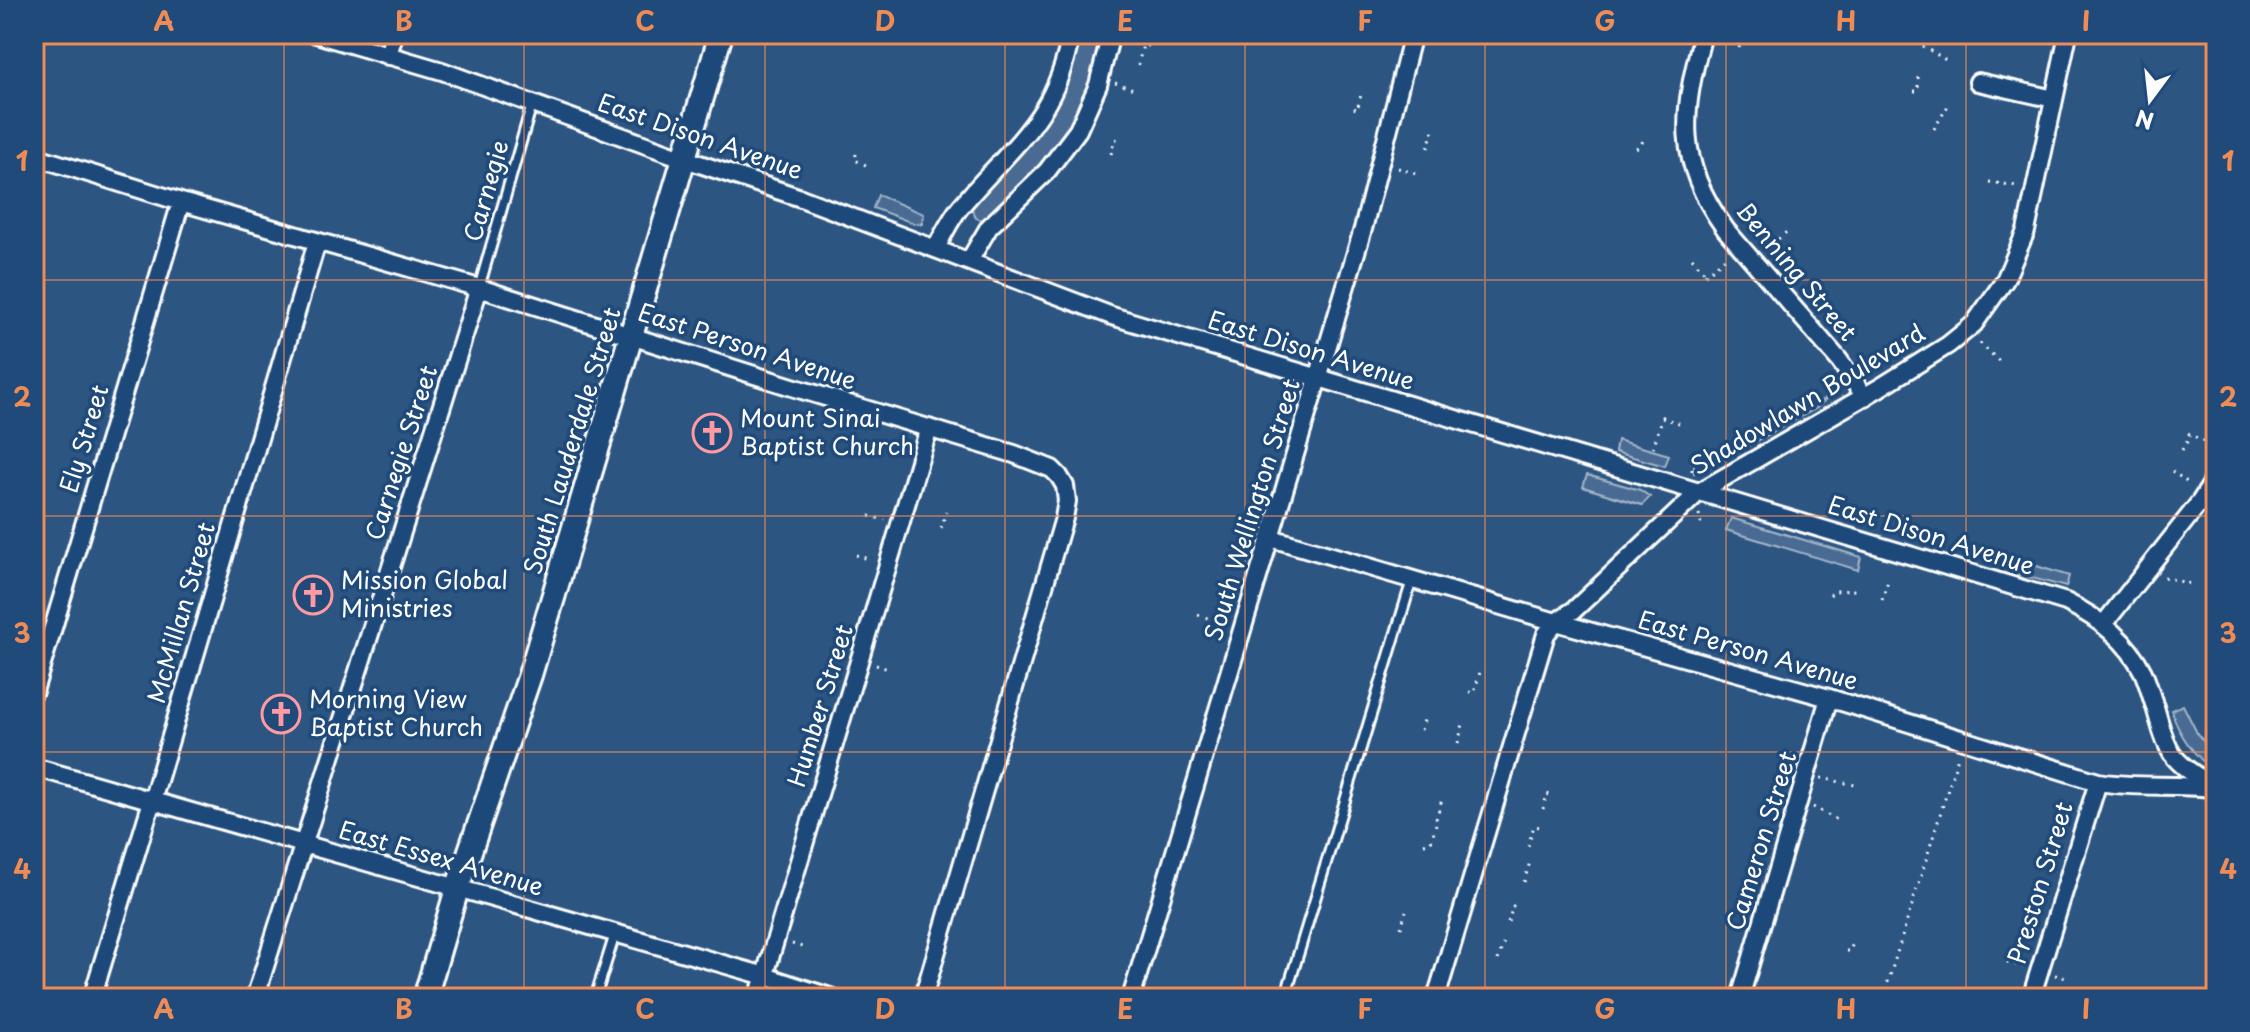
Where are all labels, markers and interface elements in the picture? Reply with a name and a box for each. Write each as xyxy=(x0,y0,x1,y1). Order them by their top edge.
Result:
text: A xyxy=(154,1,174,40)
text: B xyxy=(395,1,413,40)
text: C xyxy=(635,1,655,40)
text: D xyxy=(875,1,895,40)
text: E xyxy=(1117,1,1133,40)
text: F xyxy=(1357,1,1373,40)
text: G xyxy=(1594,1,1616,40)
text: H xyxy=(1836,1,1856,40)
text: I xyxy=(2082,1,2090,40)
north arrow xyxy=(2110,60,2190,140)
street label: East Dison Avenue xyxy=(593,83,808,187)
text: N xyxy=(2132,103,2157,139)
street label: Carnegie xyxy=(453,136,517,245)
text: 1 xyxy=(16,141,28,180)
text: 1 xyxy=(2222,141,2234,180)
street label: Benning Street xyxy=(1729,193,1867,348)
street label: East Person Avenue xyxy=(634,293,861,397)
street label: East Dison Avenue xyxy=(1204,301,1419,398)
street label: South Lauderdale Street xyxy=(513,302,629,578)
street label: Shadowlawn Boulevard xyxy=(1683,314,1931,483)
street label: Carnegie Street xyxy=(355,360,445,544)
street label: South Wellington Street xyxy=(1194,374,1308,645)
text: 2 xyxy=(13,377,31,416)
text: 2 xyxy=(2219,377,2237,416)
street label: Ely Street xyxy=(50,380,117,497)
place label: Mount Sinai Baptist Church xyxy=(740,399,914,463)
church icon: Mount Sinai Baptist Church xyxy=(691,412,733,454)
street label: East Dison Avenue xyxy=(1824,486,2039,583)
street label: McMillan Street xyxy=(137,517,223,707)
place label: Mission Global Ministries xyxy=(341,561,508,625)
church icon: Mission Global Ministries xyxy=(292,574,334,616)
street label: East Person Avenue xyxy=(1634,600,1863,698)
text: 3 xyxy=(13,613,31,652)
text: 3 xyxy=(2219,613,2237,652)
street label: Humber Street xyxy=(777,619,861,791)
place label: Morning View Baptist Church xyxy=(309,680,483,744)
church icon: Morning View Baptist Church xyxy=(260,693,302,735)
street label: Cameron Street xyxy=(1716,746,1805,935)
street label: Preston Street xyxy=(1997,797,2081,968)
street label: East Essex Avenue xyxy=(335,811,548,904)
text: 4 xyxy=(13,849,31,888)
text: 4 xyxy=(2219,849,2237,888)
text: A xyxy=(154,989,174,1028)
text: B xyxy=(395,989,413,1028)
text: C xyxy=(635,989,655,1028)
text: D xyxy=(875,989,895,1028)
text: E xyxy=(1117,989,1133,1028)
text: F xyxy=(1357,989,1373,1028)
text: G xyxy=(1594,989,1616,1028)
text: H xyxy=(1836,989,1856,1028)
text: I xyxy=(2082,989,2090,1028)

